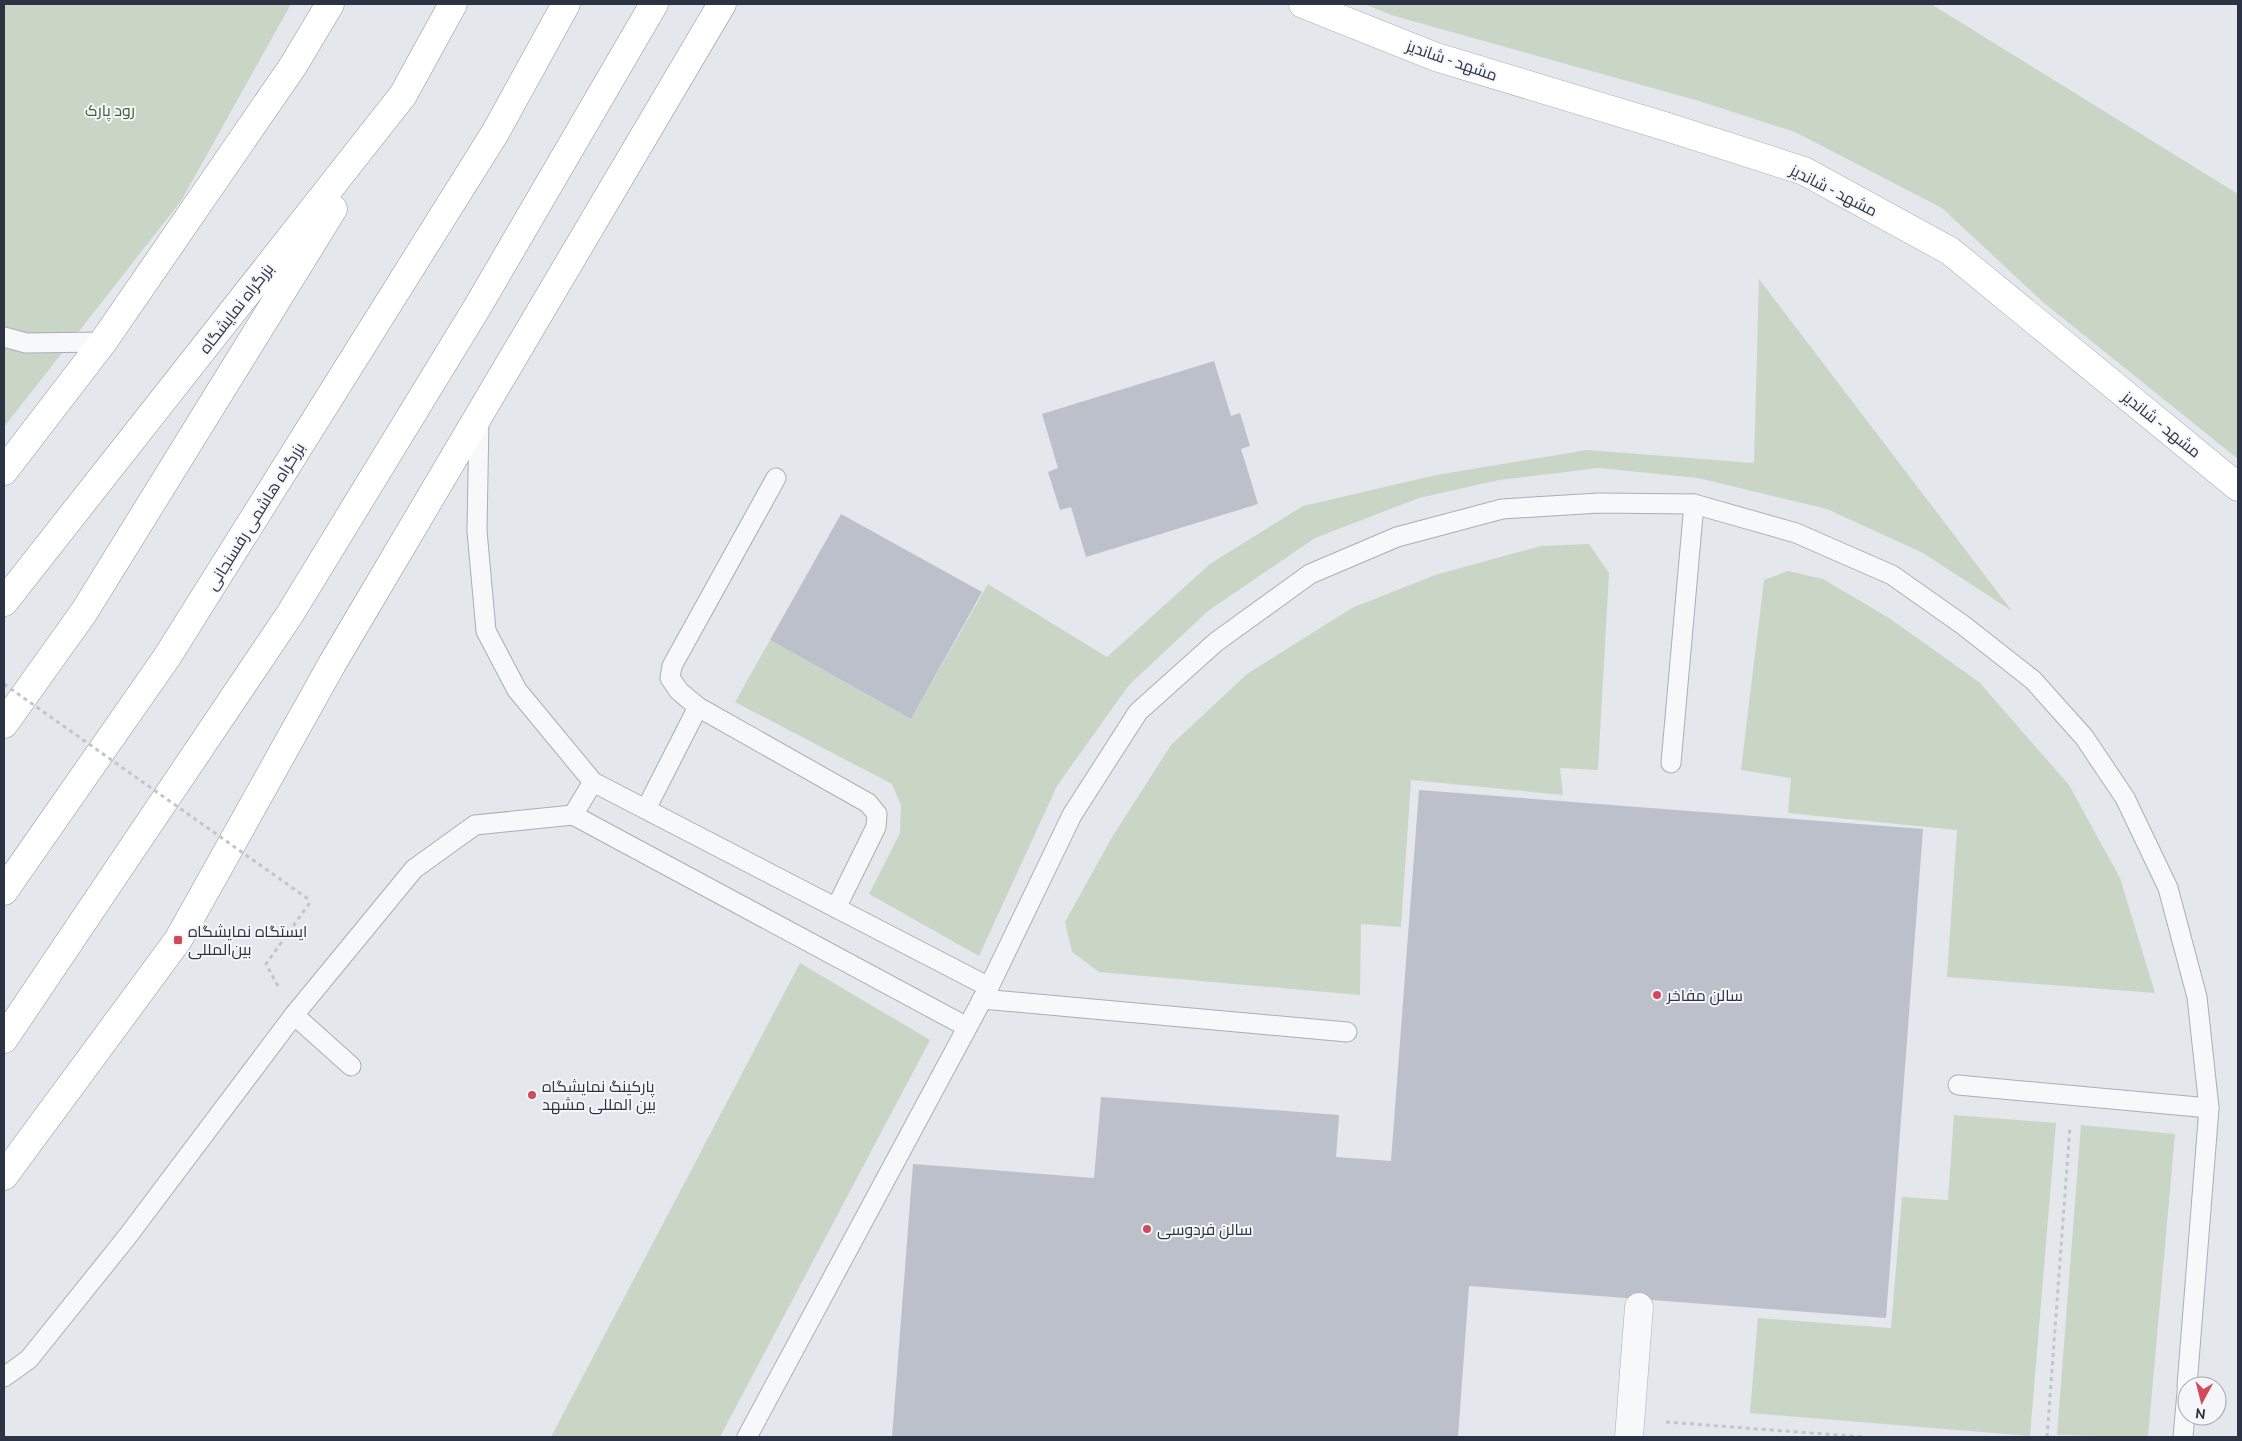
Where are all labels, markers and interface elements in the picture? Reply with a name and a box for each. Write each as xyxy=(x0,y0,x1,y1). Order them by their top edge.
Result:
street label: مشهد - شاندیز xyxy=(1403,36,1500,86)
park label: رود پارک xyxy=(85,101,135,122)
street label: مشهد - شاندیز xyxy=(1786,160,1880,221)
street label: بزرگراه نمایشگاه xyxy=(195,259,278,357)
street label: مشهد - شاندیز xyxy=(2117,386,2205,462)
street label: بزرگراه هاشمی رفسنجانی xyxy=(202,439,310,594)
place label: ایستگاه نمایشگاه بین‌المللی xyxy=(188,922,307,960)
marker: ایستگاه نمایشگاه بین‌المللی xyxy=(172,934,184,946)
place label: سالن مفاخر xyxy=(1666,986,1743,1006)
marker: سالن مفاخر xyxy=(1651,989,1663,1001)
place label: پارکینگ نمایشگاه بین المللی مشهد xyxy=(542,1077,656,1115)
marker: پارکینگ نمایشگاه بین المللی مشهد xyxy=(526,1089,538,1101)
place label: سالن فردوسی xyxy=(1157,1220,1253,1240)
marker: سالن فردوسی xyxy=(1141,1223,1153,1235)
north arrow xyxy=(2177,1376,2227,1426)
text: N xyxy=(2194,1405,2207,1422)

